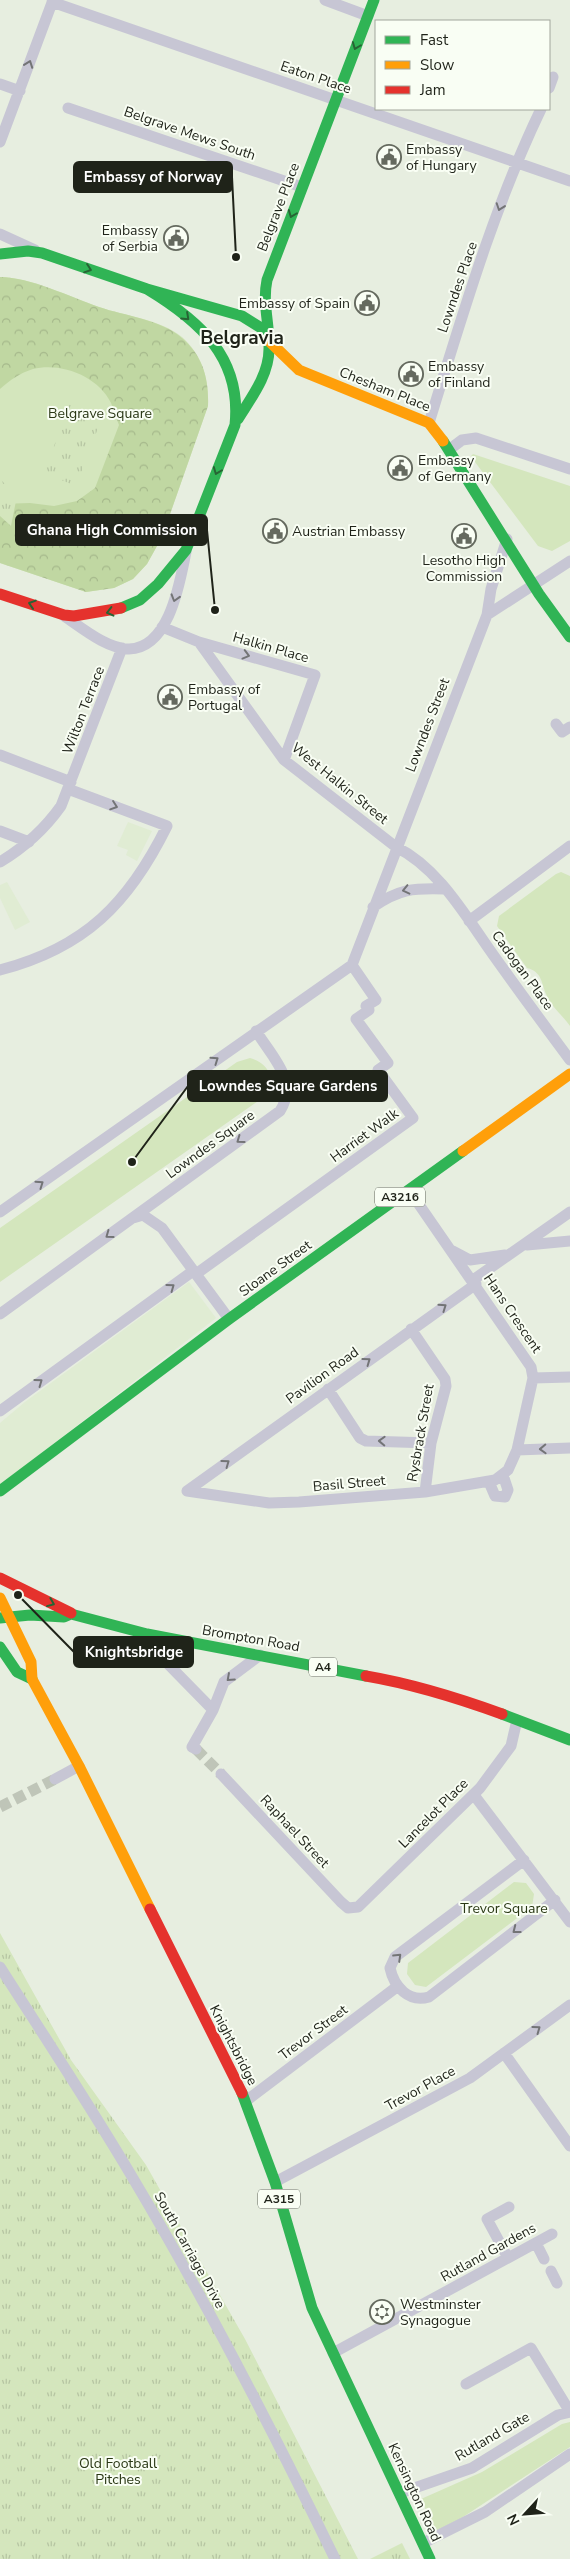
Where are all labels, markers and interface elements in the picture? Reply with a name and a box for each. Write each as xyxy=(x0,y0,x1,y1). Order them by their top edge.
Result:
legend xyxy=(375,20,550,110)
text: Fast xyxy=(420,30,449,50)
one-way arrow xyxy=(352,41,362,49)
text: Slow xyxy=(420,55,455,75)
street label: Eaton Place xyxy=(278,56,354,98)
one-way arrow xyxy=(23,60,33,69)
text: Jam xyxy=(419,80,446,100)
street label: Belgrave Mews South xyxy=(121,102,258,165)
place label: Embassy of Hungary xyxy=(406,140,477,175)
public building icon: Embassy of Hungary xyxy=(376,144,402,170)
street label: Belgrave Place xyxy=(253,160,304,254)
callout: Embassy of Norway xyxy=(74,162,232,192)
text: Embassy of Norway xyxy=(84,167,222,187)
one-way arrow xyxy=(496,203,506,211)
one-way arrow xyxy=(288,209,298,217)
place label: Embassy of Serbia xyxy=(102,221,159,256)
public building icon: Embassy of Serbia xyxy=(163,225,189,251)
street label: Lowndes Place xyxy=(433,239,482,335)
one-way arrow xyxy=(83,263,92,273)
public building icon: Embassy of Spain xyxy=(354,290,380,316)
place label: Embassy of Spain xyxy=(239,294,350,313)
one-way arrow xyxy=(181,311,190,320)
district label: Belgravia xyxy=(200,325,284,351)
place label: Embassy of Finland xyxy=(428,357,491,392)
public building icon: Embassy of Finland xyxy=(398,361,424,387)
street label: Chesham Place xyxy=(336,363,433,416)
park label: Belgrave Square xyxy=(48,404,152,423)
place label: Embassy of Germany xyxy=(418,451,492,486)
public building icon: Embassy of Germany xyxy=(387,455,413,481)
one-way arrow xyxy=(213,466,223,475)
callout: Ghana High Commission xyxy=(16,515,207,545)
public building icon: Austrian Embassy xyxy=(262,518,288,544)
text: Ghana High Commission xyxy=(27,520,197,540)
place label: Austrian Embassy xyxy=(292,522,406,541)
public building icon: Lesotho High Commission xyxy=(451,523,477,549)
place label: Lesotho High Commission xyxy=(422,551,506,586)
one-way arrow xyxy=(171,593,181,601)
one-way arrow xyxy=(28,600,37,610)
one-way arrow xyxy=(105,606,114,617)
street label: Halkin Place xyxy=(231,628,311,667)
one-way arrow xyxy=(242,649,250,660)
street label: Wilton Terrace xyxy=(58,663,109,757)
street label: Lowndes Street xyxy=(401,675,454,775)
place label: Embassy of Portugal xyxy=(188,680,261,715)
public building icon: Embassy of Portugal xyxy=(157,684,183,710)
street label: West Halkin Street xyxy=(287,738,392,828)
one-way arrow xyxy=(109,801,118,811)
one-way arrow xyxy=(402,884,411,895)
street label: Cadogan Place xyxy=(487,927,558,1014)
one-way arrow xyxy=(209,1057,219,1066)
callout: Lowndes Square Gardens xyxy=(188,1071,387,1101)
text: Lowndes Square Gardens xyxy=(199,1076,377,1096)
street label: Harriet Walk xyxy=(326,1103,403,1167)
street label: Lowndes Square xyxy=(162,1106,258,1183)
one-way arrow xyxy=(236,1134,246,1143)
one-way arrow xyxy=(34,1181,44,1190)
road number: A3216 xyxy=(375,1188,425,1206)
one-way arrow xyxy=(105,1229,115,1238)
street label: Sloane Street xyxy=(235,1236,315,1301)
street label: Hans Crescent xyxy=(479,1270,546,1357)
one-way arrow xyxy=(165,1284,175,1293)
one-way arrow xyxy=(438,1304,447,1313)
street label: Pavilion Road xyxy=(282,1343,363,1408)
one-way arrow xyxy=(361,1358,371,1367)
one-way arrow xyxy=(34,1379,43,1388)
street label: Rysbrack Street xyxy=(403,1383,438,1483)
one-way arrow xyxy=(378,1436,386,1447)
one-way arrow xyxy=(539,1443,547,1454)
one-way arrow xyxy=(220,1460,229,1468)
street label: Basil Street xyxy=(312,1471,386,1496)
one-way arrow xyxy=(47,1598,55,1608)
street label: Brompton Road xyxy=(201,1621,301,1656)
callout: Knightsbridge xyxy=(74,1637,193,1667)
text: Knightsbridge xyxy=(85,1642,183,1662)
road number: A4 xyxy=(309,1658,337,1676)
one-way arrow xyxy=(227,1672,236,1681)
street label: Lancelot Place xyxy=(394,1774,472,1852)
street label: Raphael Street xyxy=(256,1791,334,1872)
park label: Trevor Square xyxy=(460,1899,548,1918)
one-way arrow xyxy=(512,1924,522,1933)
one-way arrow xyxy=(392,1954,401,1963)
street label: Trevor Street xyxy=(275,2000,352,2064)
street label: Knightsbridge xyxy=(205,2002,262,2089)
one-way arrow xyxy=(531,2026,541,2035)
street label: Trevor Place xyxy=(382,2061,459,2115)
street label: South Carriage Drive xyxy=(150,2189,229,2312)
road number: A315 xyxy=(258,2190,300,2208)
street label: Rutland Gardens xyxy=(437,2218,540,2286)
place label: Westminster Synagogue xyxy=(400,2295,481,2330)
synagogue icon: Westminster Synagogue xyxy=(369,2299,395,2325)
street label: Rutland Gate xyxy=(451,2407,533,2465)
street label: Kensington Road xyxy=(383,2440,446,2545)
park label: Old Football Pitches xyxy=(79,2454,158,2489)
north arrow xyxy=(500,2489,550,2539)
text: N xyxy=(503,2511,525,2528)

